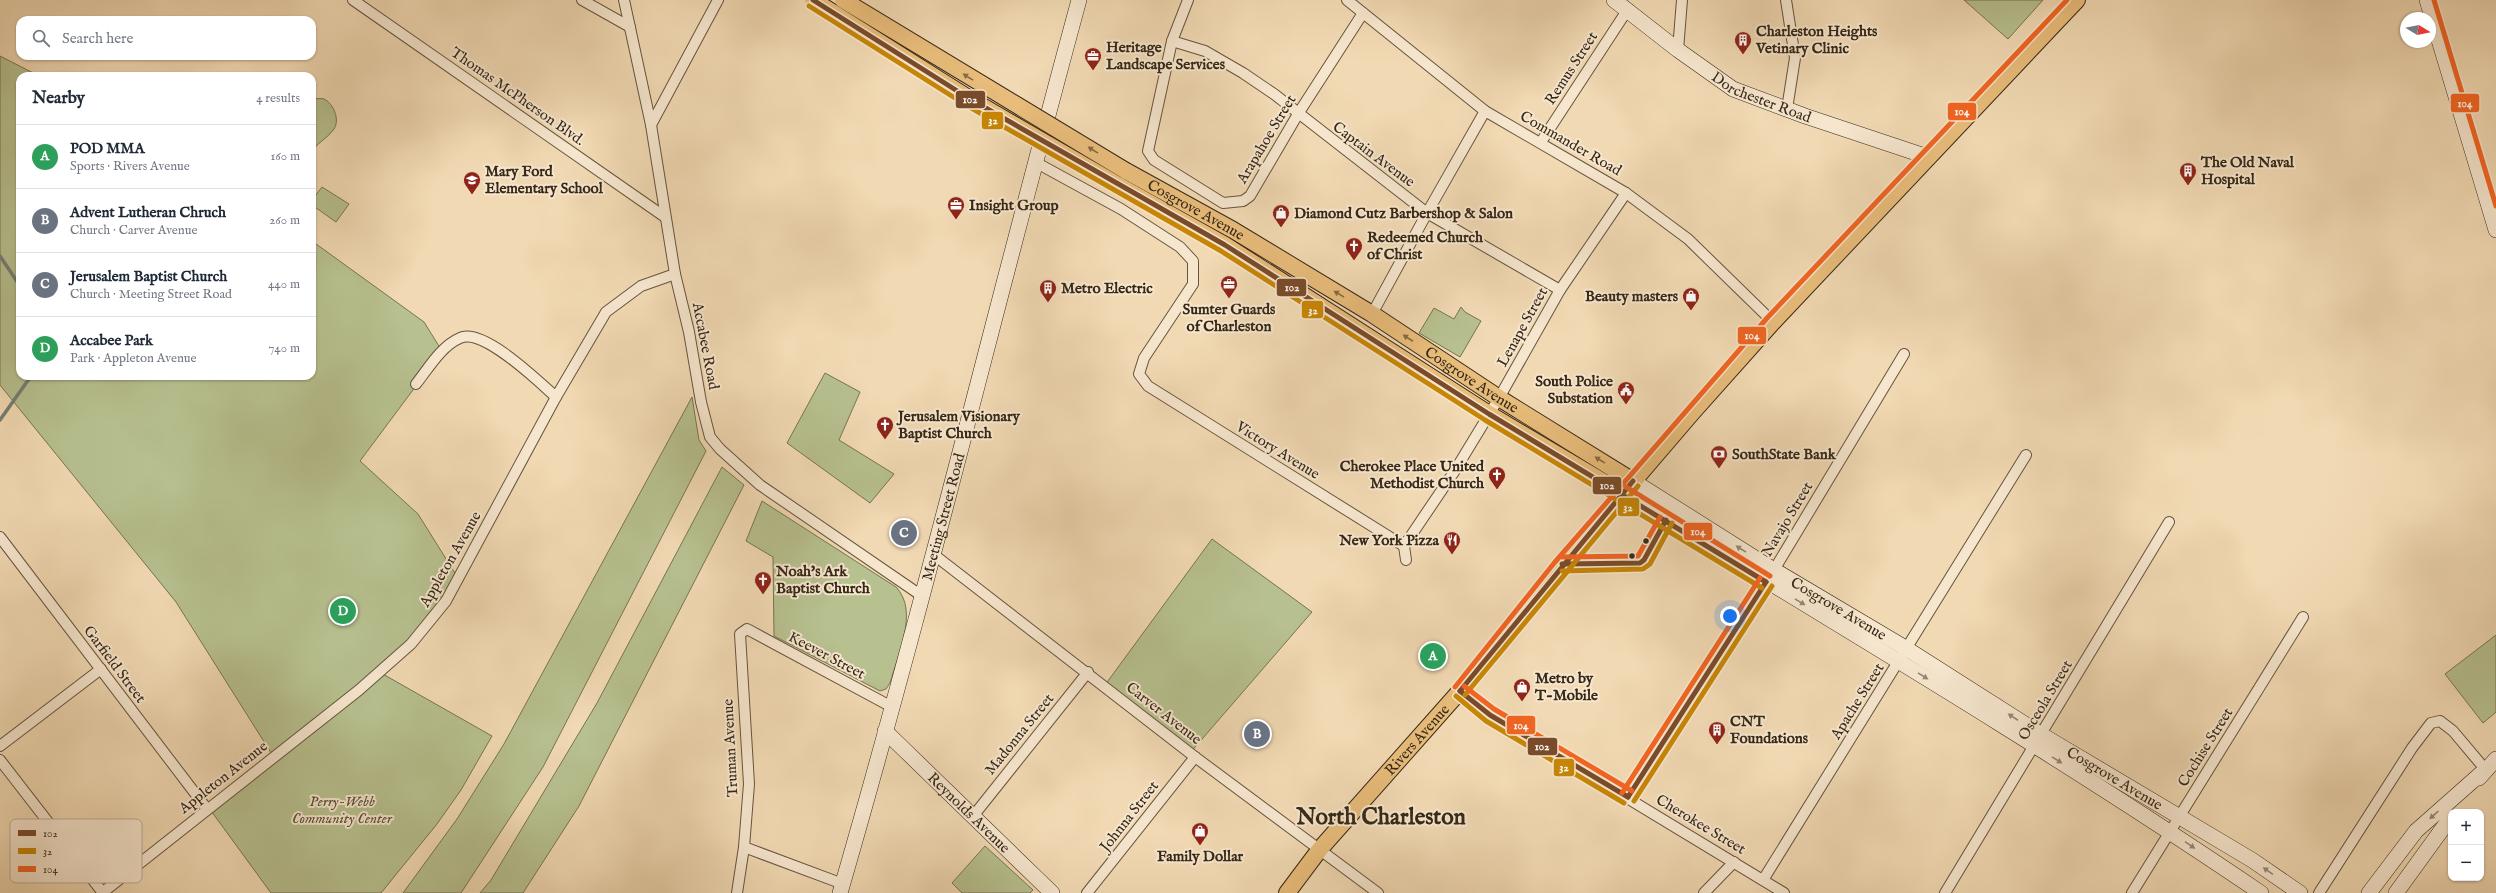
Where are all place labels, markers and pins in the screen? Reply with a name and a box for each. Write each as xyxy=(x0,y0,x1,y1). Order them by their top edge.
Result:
place label: Charleston Heights Vetinary Clinic xyxy=(1755,22,1878,58)
building icon: Charleston Heights Vetinary Clinic xyxy=(1733,30,1753,55)
place label: Heritage Landscape Services xyxy=(1106,38,1226,74)
office icon: Heritage Landscape Services xyxy=(1083,46,1103,71)
place label: The Old Naval Hospital xyxy=(2200,153,2295,189)
building icon: The Old Naval Hospital xyxy=(2178,161,2198,186)
place label: Mary Ford Elementary School xyxy=(485,162,604,198)
school or university icon: Mary Ford Elementary School xyxy=(462,170,482,195)
office icon: Insight Group xyxy=(946,195,966,220)
place label: Insight Group xyxy=(969,196,1059,215)
shop icon: Diamond Cutz Barbershop & Salon xyxy=(1271,203,1291,228)
place label: Diamond Cutz Barbershop & Salon xyxy=(1294,204,1513,223)
place label: Redeemed Church of Christ xyxy=(1367,228,1484,264)
church icon: Redeemed Church of Christ xyxy=(1344,236,1364,261)
office icon: Sumter Guards of Charleston xyxy=(1219,274,1239,299)
building icon: Metro Electric xyxy=(1038,278,1058,303)
place label: Metro Electric xyxy=(1061,279,1153,298)
shop icon: Beauty masters xyxy=(1681,286,1701,311)
place label: Beauty masters xyxy=(1585,287,1679,306)
place label: Sumter Guards of Charleston xyxy=(1183,300,1276,336)
place label: South Police Substation xyxy=(1535,372,1613,408)
public building icon: South Police Substation xyxy=(1616,380,1636,405)
place label: Jerusalem Visionary Baptist Church xyxy=(896,407,1021,443)
church icon: Jerusalem Visionary Baptist Church xyxy=(875,415,895,440)
bank icon: SouthState Bank xyxy=(1709,444,1729,469)
place label: SouthState Bank xyxy=(1732,445,1837,464)
place label: Cherokee Place United Methodist Church xyxy=(1340,457,1485,493)
church icon: Cherokee Place United Methodist Church xyxy=(1487,465,1507,490)
pin: C xyxy=(891,518,917,548)
restaurant icon: New York Pizza xyxy=(1442,530,1462,555)
place label: New York Pizza xyxy=(1338,531,1440,550)
unlabelled marker xyxy=(1641,536,1651,546)
unlabelled marker xyxy=(1627,551,1637,561)
place label: Noah's Ark Baptist Church xyxy=(775,562,871,598)
church icon: Noah's Ark Baptist Church xyxy=(753,570,773,595)
pin: D xyxy=(330,596,356,626)
pin: A xyxy=(1420,641,1446,671)
place label: Metro by T-Mobile xyxy=(1534,669,1598,705)
shop icon: Metro by T-Mobile xyxy=(1512,677,1532,702)
place label: CNT Foundations xyxy=(1730,712,1809,748)
pin: B xyxy=(1244,719,1270,749)
building icon: CNT Foundations xyxy=(1707,720,1727,745)
shop icon: Family Dollar xyxy=(1190,821,1210,846)
place label: Family Dollar xyxy=(1157,847,1244,866)

